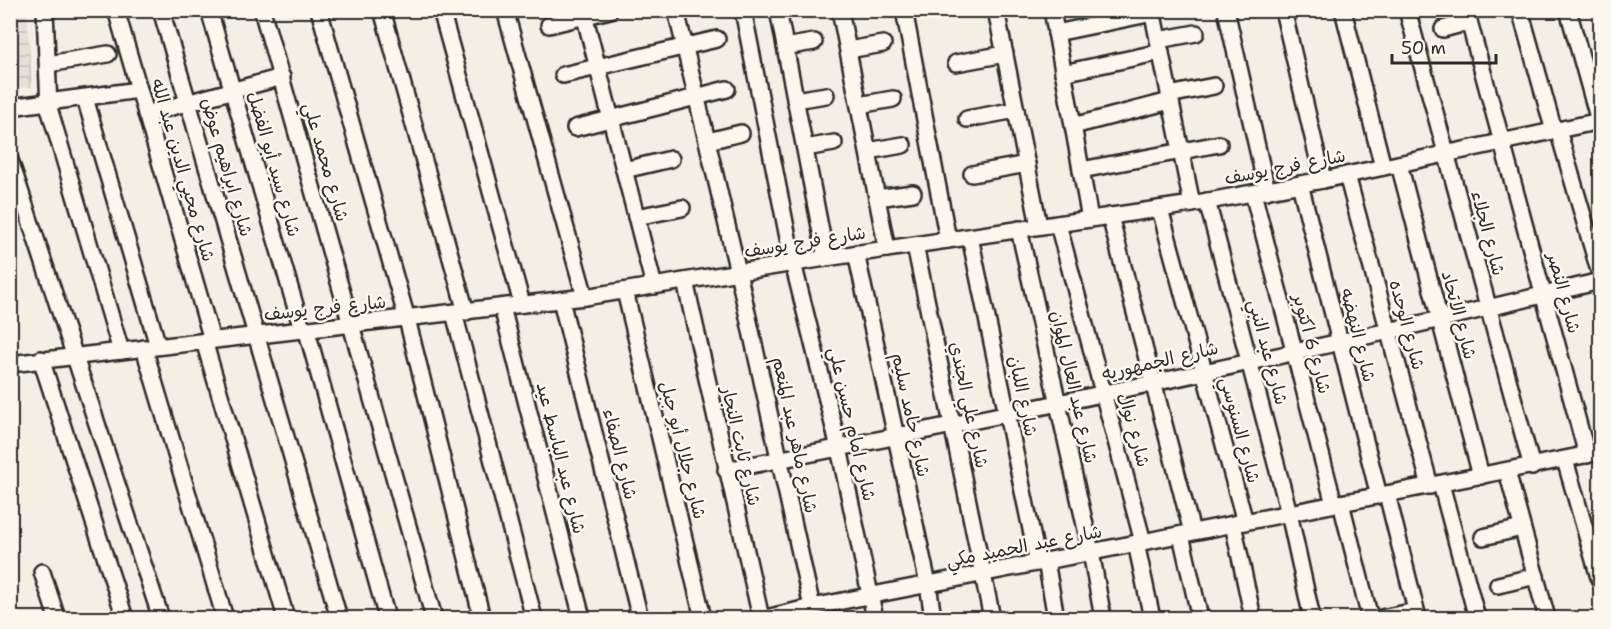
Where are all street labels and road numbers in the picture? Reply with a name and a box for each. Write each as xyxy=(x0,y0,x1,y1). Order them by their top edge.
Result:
street label: شارع محيي الدين عبد الله xyxy=(142,76,221,265)
street label: شارع سيد أبو الفضل xyxy=(242,89,306,239)
street label: شارع ابراهيم عوض xyxy=(194,95,258,240)
street label: شارع محمد علي xyxy=(294,100,354,225)
street label: شارع فرج يوسف xyxy=(1222,144,1348,190)
street label: شارع الجلاء xyxy=(1465,188,1511,278)
street label: شارع فرج يوسف xyxy=(742,221,868,263)
street label: شارع النصر xyxy=(1541,248,1586,336)
street label: شارع الاتحاد xyxy=(1436,268,1482,362)
street label: شارع الوحده xyxy=(1383,277,1431,373)
street label: شارع النهضه xyxy=(1335,286,1381,384)
street label: شارع فرج يوسف xyxy=(263,290,387,326)
street label: شارع 6 اكتوبر xyxy=(1287,290,1337,396)
street label: شارع عبد النبي xyxy=(1239,297,1294,408)
street label: شارع عبد العال الموان xyxy=(1045,308,1103,466)
street label: شارع الجمهوريه xyxy=(1099,336,1221,386)
street label: شارع علي الجندي xyxy=(940,340,994,471)
street label: شارع امام حسن علي xyxy=(819,345,881,504)
street label: شارع حامد سليم xyxy=(884,351,936,480)
street label: شارع اللبان xyxy=(1003,353,1043,439)
street label: شارع ماهر عبد المنعم xyxy=(765,355,823,516)
street label: شارع السنوسي xyxy=(1210,374,1266,487)
street label: شارع جلال أبو جبل xyxy=(654,378,712,522)
street label: شارع عبد الباسط عيد xyxy=(531,380,591,536)
street label: شارع ثابت النجار xyxy=(715,382,766,508)
street label: شارع نوال xyxy=(1113,390,1155,470)
street label: شارع الصفاء xyxy=(597,406,643,502)
street label: شارع عبد الحميد مكي xyxy=(944,519,1105,577)

